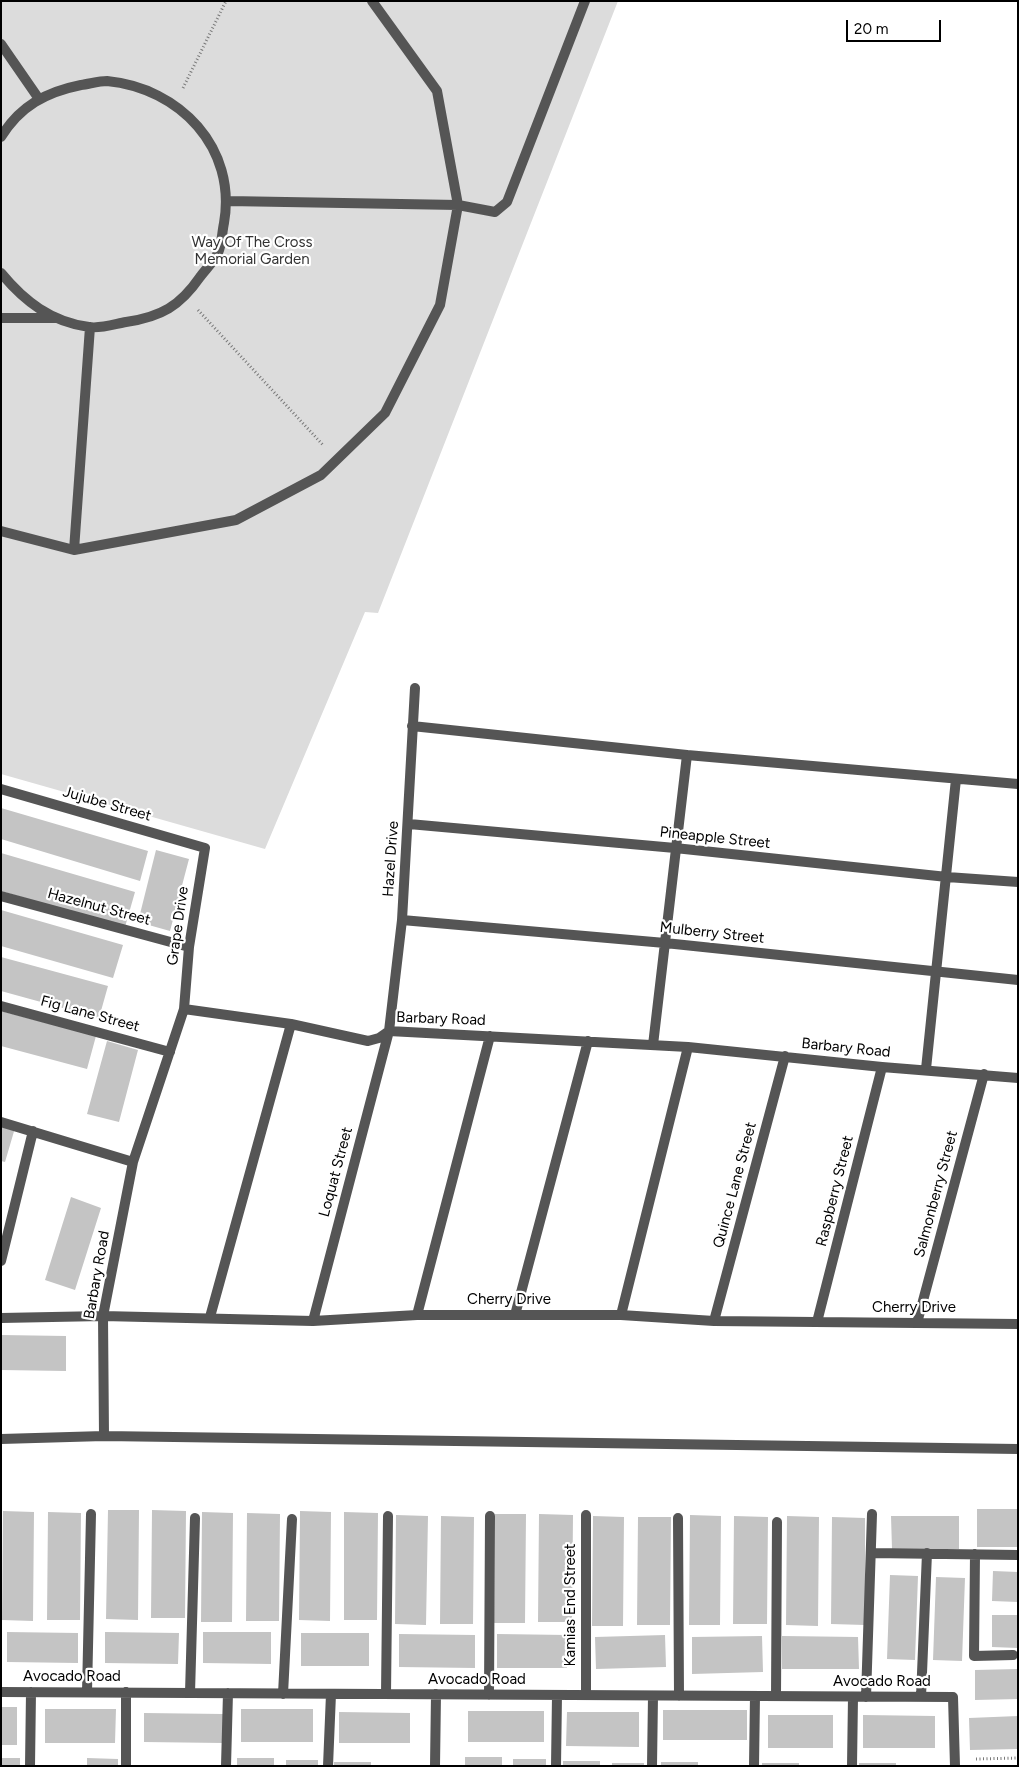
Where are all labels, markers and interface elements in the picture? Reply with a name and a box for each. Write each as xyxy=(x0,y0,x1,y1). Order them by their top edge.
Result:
scale bar xyxy=(849,10,944,42)
text: 20 m xyxy=(854,20,888,38)
park label: Way Of The Cross Memorial Garden xyxy=(192,234,312,269)
street label: Jujube Street xyxy=(61,783,153,825)
street label: Hazel Drive xyxy=(379,820,403,898)
street label: Pineapple Street xyxy=(659,823,771,853)
street label: Hazelnut Street xyxy=(46,885,152,929)
street label: Grape Drive xyxy=(164,885,192,967)
street label: Mulberry Street xyxy=(659,919,765,947)
street label: Fig Lane Street xyxy=(38,992,142,1036)
street label: Barbary Road xyxy=(396,1008,486,1030)
street label: Barbary Road xyxy=(801,1034,891,1062)
street label: Quince Lane Street xyxy=(710,1120,760,1250)
street label: Loquat Street xyxy=(315,1125,357,1219)
street label: Salmonberry Street xyxy=(910,1129,962,1259)
street label: Raspberry Street xyxy=(813,1134,857,1248)
street label: Barbary Road xyxy=(80,1229,114,1321)
street label: Cherry Drive xyxy=(467,1291,551,1309)
street label: Cherry Drive xyxy=(872,1299,956,1317)
street label: Kamias End Street xyxy=(562,1543,580,1667)
street label: Avocado Road xyxy=(23,1668,121,1686)
street label: Avocado Road xyxy=(428,1671,526,1689)
street label: Avocado Road xyxy=(833,1673,931,1691)

